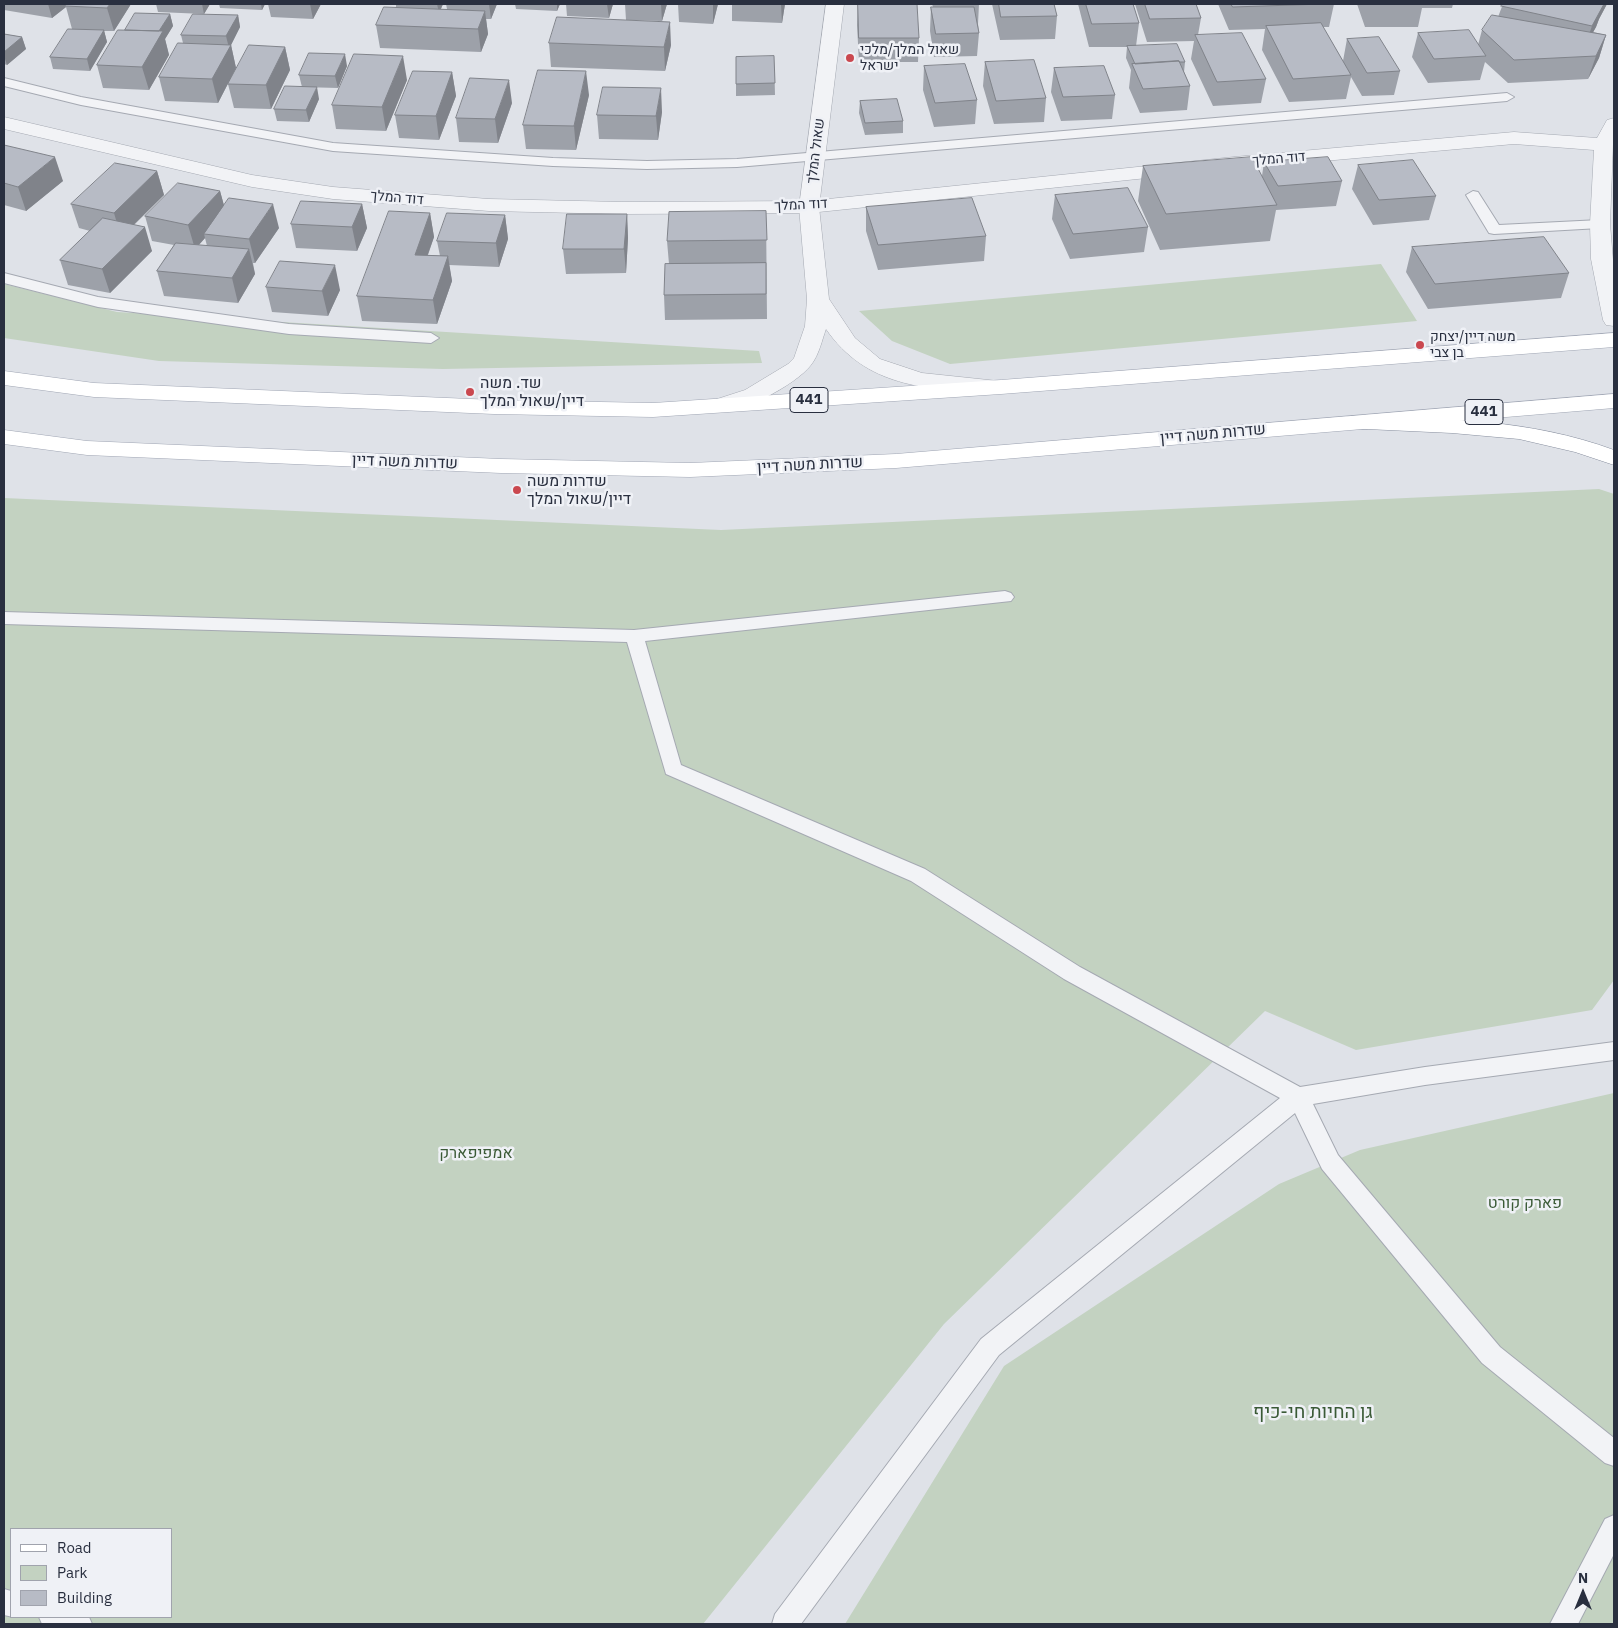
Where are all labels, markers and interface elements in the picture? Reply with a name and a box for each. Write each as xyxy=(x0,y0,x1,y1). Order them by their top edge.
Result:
place label: שאול המלך/מלכי ישראל xyxy=(860,42,959,74)
marker: שאול המלך/מלכי ישראל xyxy=(844,52,856,64)
street label: שאול המלך xyxy=(804,117,828,185)
street label: דוד המלך xyxy=(1252,148,1306,170)
street label: דוד המלך xyxy=(370,187,424,209)
street label: דוד המלך xyxy=(774,195,828,215)
place label: משה דיין/יצחק בן צבי xyxy=(1430,329,1516,362)
marker: משה דיין/יצחק בן צבי xyxy=(1414,339,1426,351)
place label: שד. משה דיין/שאול המלך xyxy=(480,373,584,411)
marker: שד. משה דיין/שאול המלך xyxy=(464,386,476,398)
road number: 441 xyxy=(790,388,828,412)
road number: 441 xyxy=(1465,400,1503,424)
street label: שדרות משה דיין xyxy=(1159,420,1267,448)
street label: שדרות משה דיין xyxy=(352,451,458,473)
street label: שדרות משה דיין xyxy=(757,453,863,477)
place label: שדרות משה דיין/שאול המלך xyxy=(527,471,631,509)
marker: שדרות משה דיין/שאול המלך xyxy=(511,484,523,496)
park label: אמפיפארק xyxy=(439,1143,513,1163)
park label: פארק קורט xyxy=(1488,1193,1562,1213)
park label: גן החיות חי-כיף xyxy=(1253,1402,1373,1424)
legend xyxy=(10,1528,172,1618)
text: Road xyxy=(57,1538,92,1557)
text: Park xyxy=(57,1563,87,1582)
north arrow xyxy=(1558,1568,1608,1618)
text: N xyxy=(1578,1569,1588,1587)
text: Building xyxy=(57,1588,112,1607)

